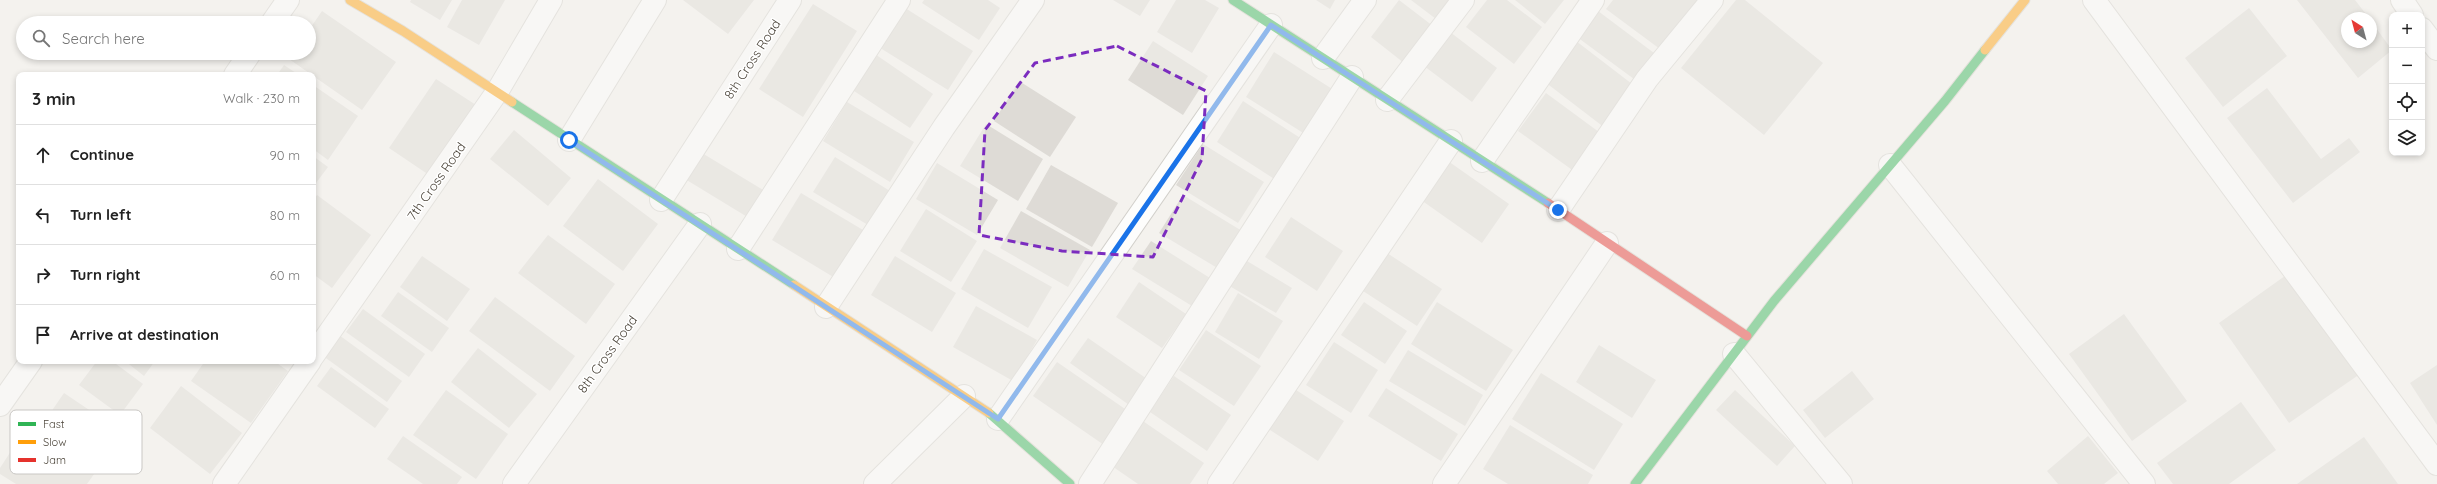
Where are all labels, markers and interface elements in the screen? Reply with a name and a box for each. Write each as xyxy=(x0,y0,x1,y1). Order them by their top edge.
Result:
north arrow xyxy=(2341,12,2377,48)
map controls xyxy=(2389,12,2425,156)
button: + xyxy=(2389,12,2425,48)
search box xyxy=(16,16,316,60)
street label: 8th Cross Road xyxy=(720,16,784,102)
icon: search xyxy=(30,27,52,49)
text: Search here xyxy=(62,29,145,48)
button: − xyxy=(2389,48,2425,84)
button: locate xyxy=(2389,84,2425,120)
text: 3 min xyxy=(32,88,76,109)
text: Walk · 230 m xyxy=(223,90,300,106)
button: layers xyxy=(2389,120,2425,156)
route start xyxy=(560,131,578,149)
street label: 7th Cross Road xyxy=(403,139,469,223)
icon: ahead xyxy=(32,144,54,166)
text: Continue xyxy=(70,145,134,164)
text: 90 m xyxy=(270,147,300,163)
route end xyxy=(1549,201,1567,219)
icon: left xyxy=(32,204,54,226)
text: Turn left xyxy=(70,205,132,224)
text: 80 m xyxy=(270,207,300,223)
icon: right xyxy=(32,264,54,286)
text: Turn right xyxy=(70,265,141,284)
text: 60 m xyxy=(270,267,300,283)
street label: 8th Cross Road xyxy=(574,312,640,396)
icon: arrive xyxy=(32,324,54,346)
text: Arrive at destination xyxy=(70,325,219,344)
legend xyxy=(10,410,142,474)
text: Fast xyxy=(43,417,65,431)
text: Slow xyxy=(43,435,67,449)
text: Jam xyxy=(43,453,66,467)

